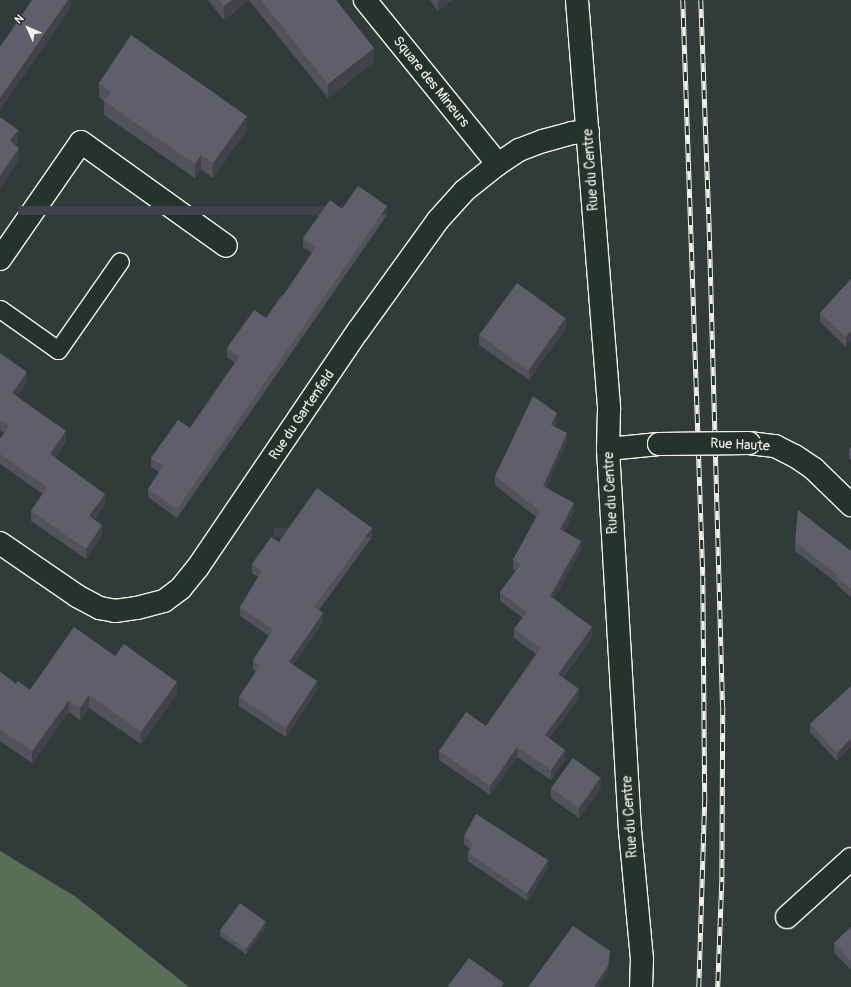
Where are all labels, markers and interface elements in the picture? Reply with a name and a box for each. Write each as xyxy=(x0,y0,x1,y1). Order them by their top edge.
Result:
north arrow xyxy=(8,8,48,48)
text: N xyxy=(12,12,26,26)
street label: Square des Mineurs xyxy=(389,33,473,131)
street label: Rue du Centre xyxy=(580,128,602,212)
street label: Rue du Gartenfeld xyxy=(266,367,338,463)
street label: Rue Haute xyxy=(710,435,770,455)
street label: Rue du Centre xyxy=(600,451,622,535)
street label: Rue du Centre xyxy=(619,775,641,859)

